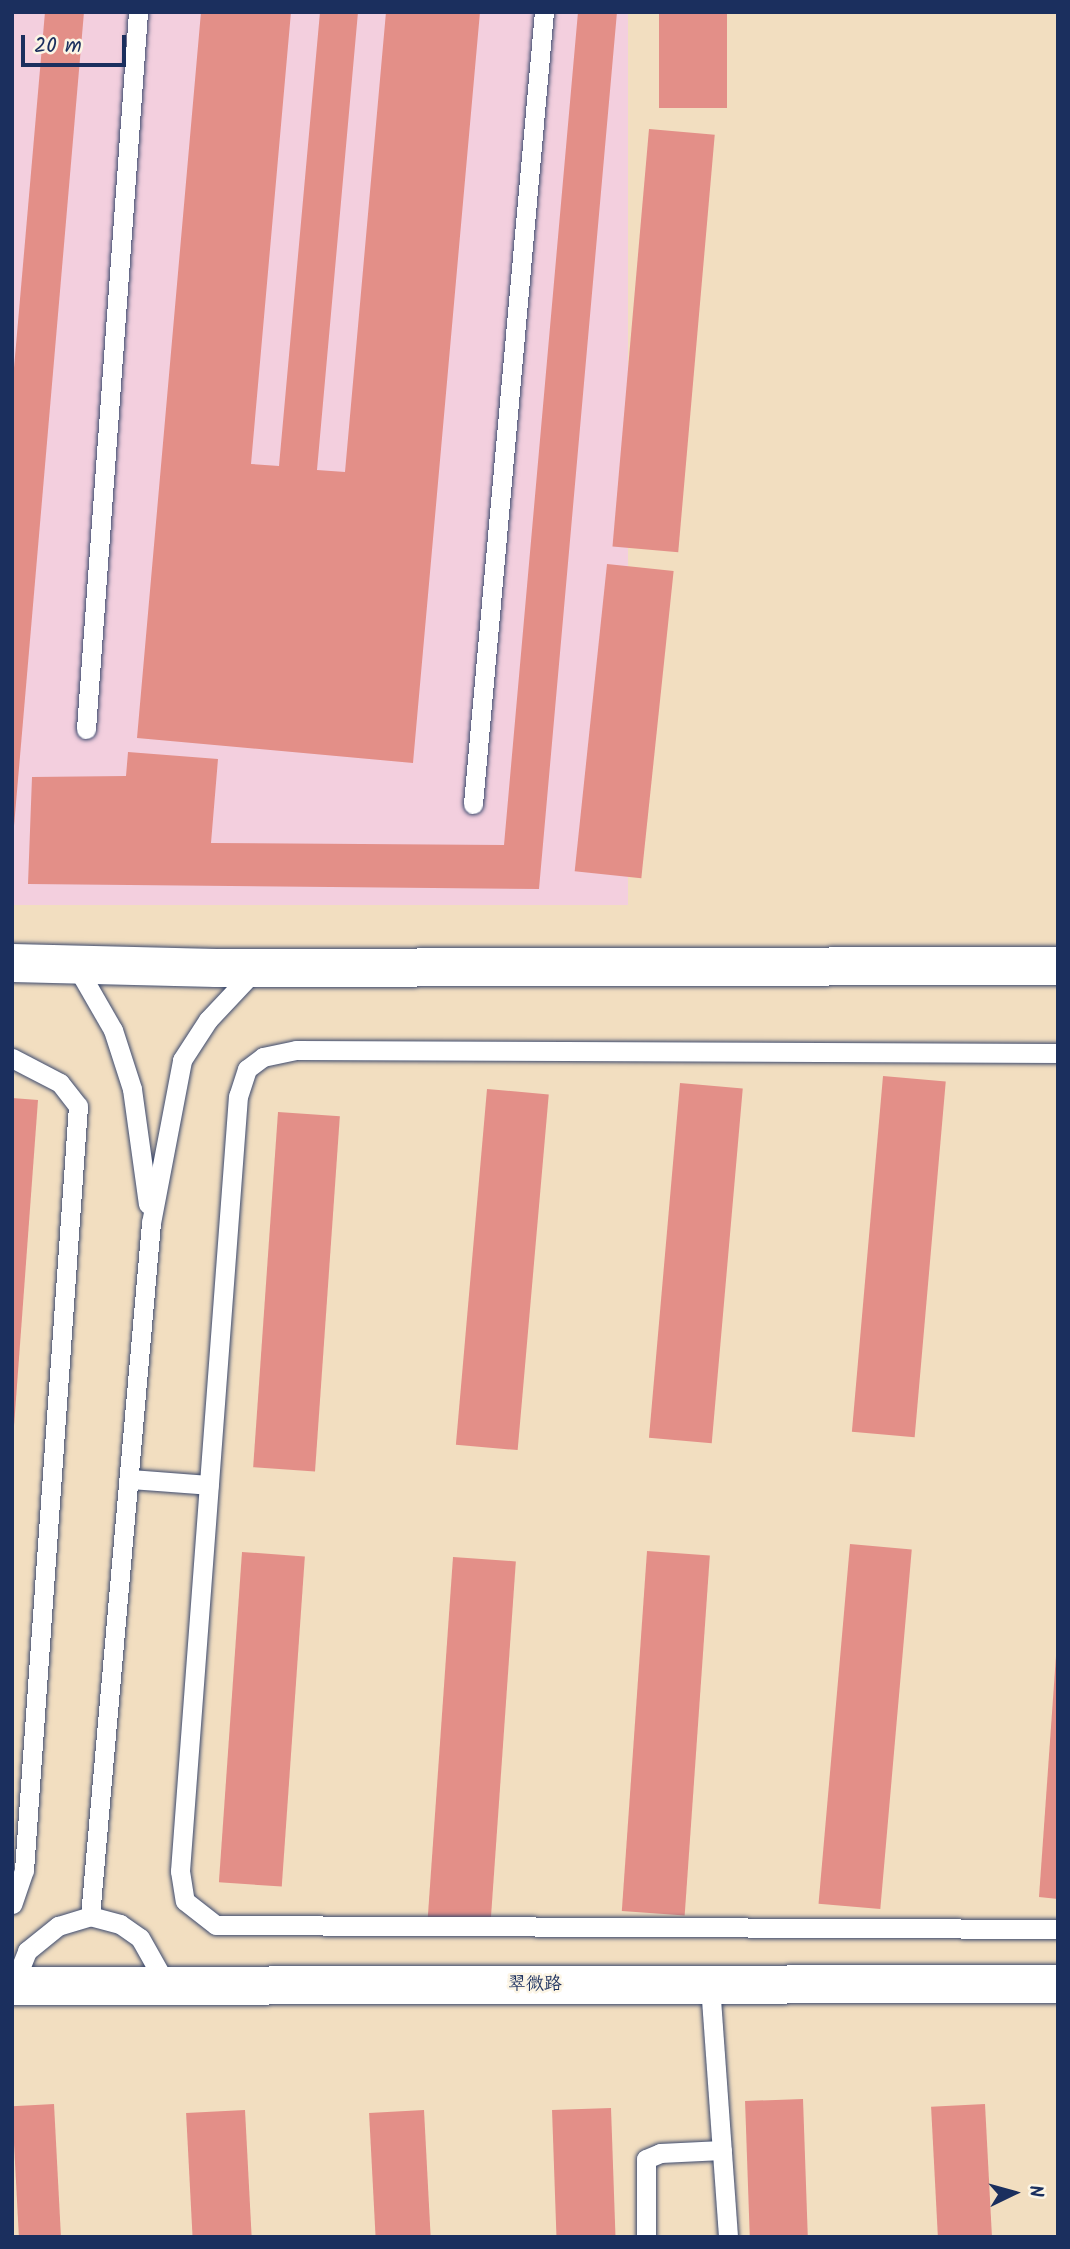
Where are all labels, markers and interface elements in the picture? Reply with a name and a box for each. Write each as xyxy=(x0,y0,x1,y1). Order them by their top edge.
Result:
scale bar xyxy=(24,21,130,65)
text: 20 m xyxy=(34,30,82,63)
street label: 翠微路 xyxy=(508,1974,562,1996)
north arrow xyxy=(979,2158,1049,2228)
text: N xyxy=(1019,2184,1050,2198)

